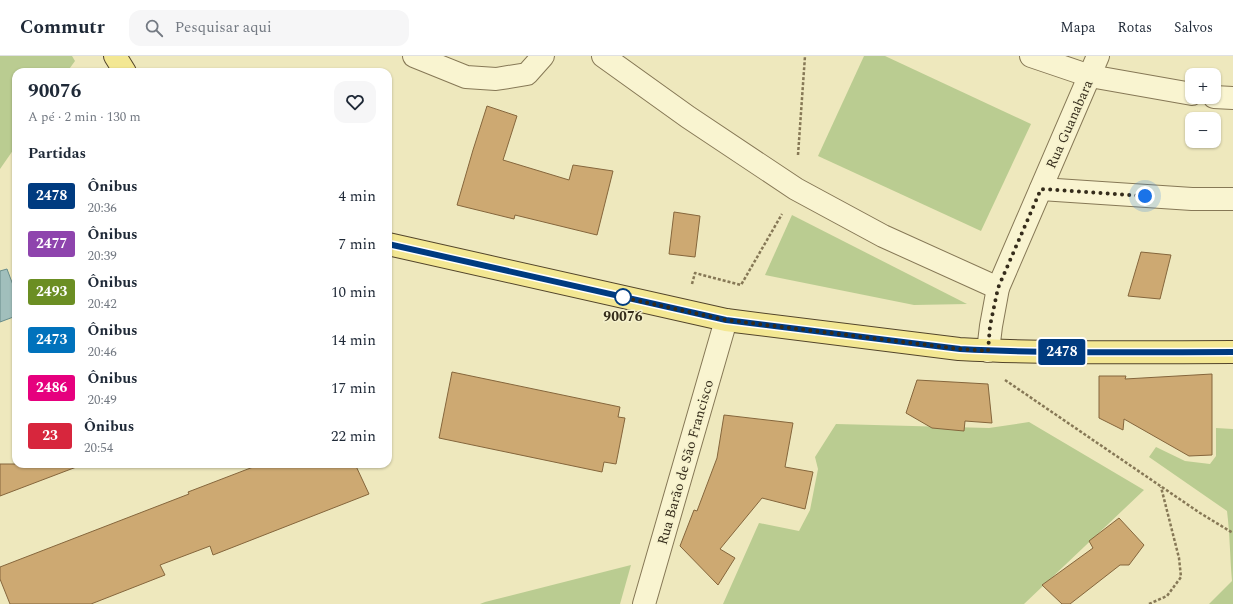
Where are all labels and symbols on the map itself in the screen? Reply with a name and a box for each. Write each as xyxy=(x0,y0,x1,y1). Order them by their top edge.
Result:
street label: Rua Guanabara xyxy=(1041,76,1098,172)
your location xyxy=(1135,186,1155,206)
marker: 90076 xyxy=(614,288,632,306)
place label: 90076 xyxy=(603,306,643,327)
line badge: 2478 xyxy=(1034,339,1090,365)
street label: Rua Barão de São Francisco xyxy=(652,377,719,547)

